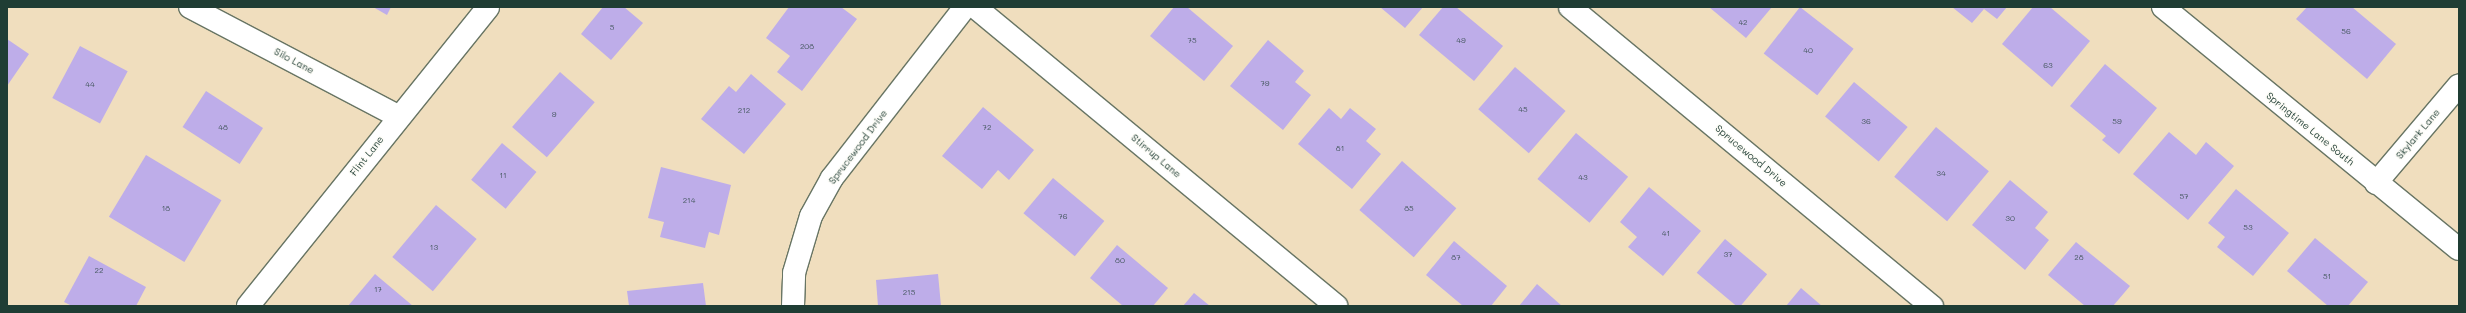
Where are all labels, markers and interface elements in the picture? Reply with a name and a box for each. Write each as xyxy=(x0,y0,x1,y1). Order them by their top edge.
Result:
house number: 42 xyxy=(1738,18,1748,28)
house number: 5 xyxy=(610,23,614,33)
house number: 56 xyxy=(2341,27,2351,37)
house number: 75 xyxy=(1187,36,1197,46)
house number: 49 xyxy=(1456,36,1466,46)
house number: 208 xyxy=(800,42,814,52)
street label: Silo Lane xyxy=(272,45,316,77)
house number: 40 xyxy=(1803,46,1813,56)
house number: 63 xyxy=(2043,61,2053,71)
house number: 79 xyxy=(1260,79,1270,89)
house number: 44 xyxy=(85,80,95,90)
street label: Springtime Lane South xyxy=(2264,90,2356,168)
house number: 45 xyxy=(1518,105,1528,115)
house number: 212 xyxy=(738,106,750,116)
street label: Sprucewood Drive xyxy=(826,107,890,187)
street label: Skylark Lane xyxy=(2394,107,2442,161)
house number: 9 xyxy=(552,110,556,120)
house number: 36 xyxy=(1861,117,1871,127)
house number: 59 xyxy=(2112,117,2122,127)
street label: Sprucewood Drive xyxy=(1713,122,1789,190)
house number: 48 xyxy=(218,123,228,133)
house number: 72 xyxy=(983,123,991,133)
street label: Stirrup Lane xyxy=(1129,132,1183,180)
street label: Flint Lane xyxy=(348,134,386,178)
house number: 81 xyxy=(1336,144,1344,154)
house number: 34 xyxy=(1936,169,1946,179)
house number: 11 xyxy=(499,171,507,181)
house number: 43 xyxy=(1578,173,1588,183)
house number: 57 xyxy=(2179,192,2189,202)
house number: 214 xyxy=(683,196,695,206)
house number: 18 xyxy=(162,204,170,214)
house number: 85 xyxy=(1404,204,1414,214)
house number: 76 xyxy=(1058,212,1068,222)
house number: 30 xyxy=(2005,214,2015,224)
house number: 53 xyxy=(2243,223,2253,233)
house number: 41 xyxy=(1662,229,1670,239)
house number: 13 xyxy=(430,243,438,253)
house number: 37 xyxy=(1723,250,1733,260)
house number: 87 xyxy=(1451,253,1461,263)
house number: 28 xyxy=(2074,253,2084,263)
house number: 80 xyxy=(1115,256,1125,266)
house number: 22 xyxy=(95,266,103,276)
house number: 51 xyxy=(2323,272,2331,282)
house number: 17 xyxy=(374,285,382,295)
house number: 215 xyxy=(903,288,915,298)

